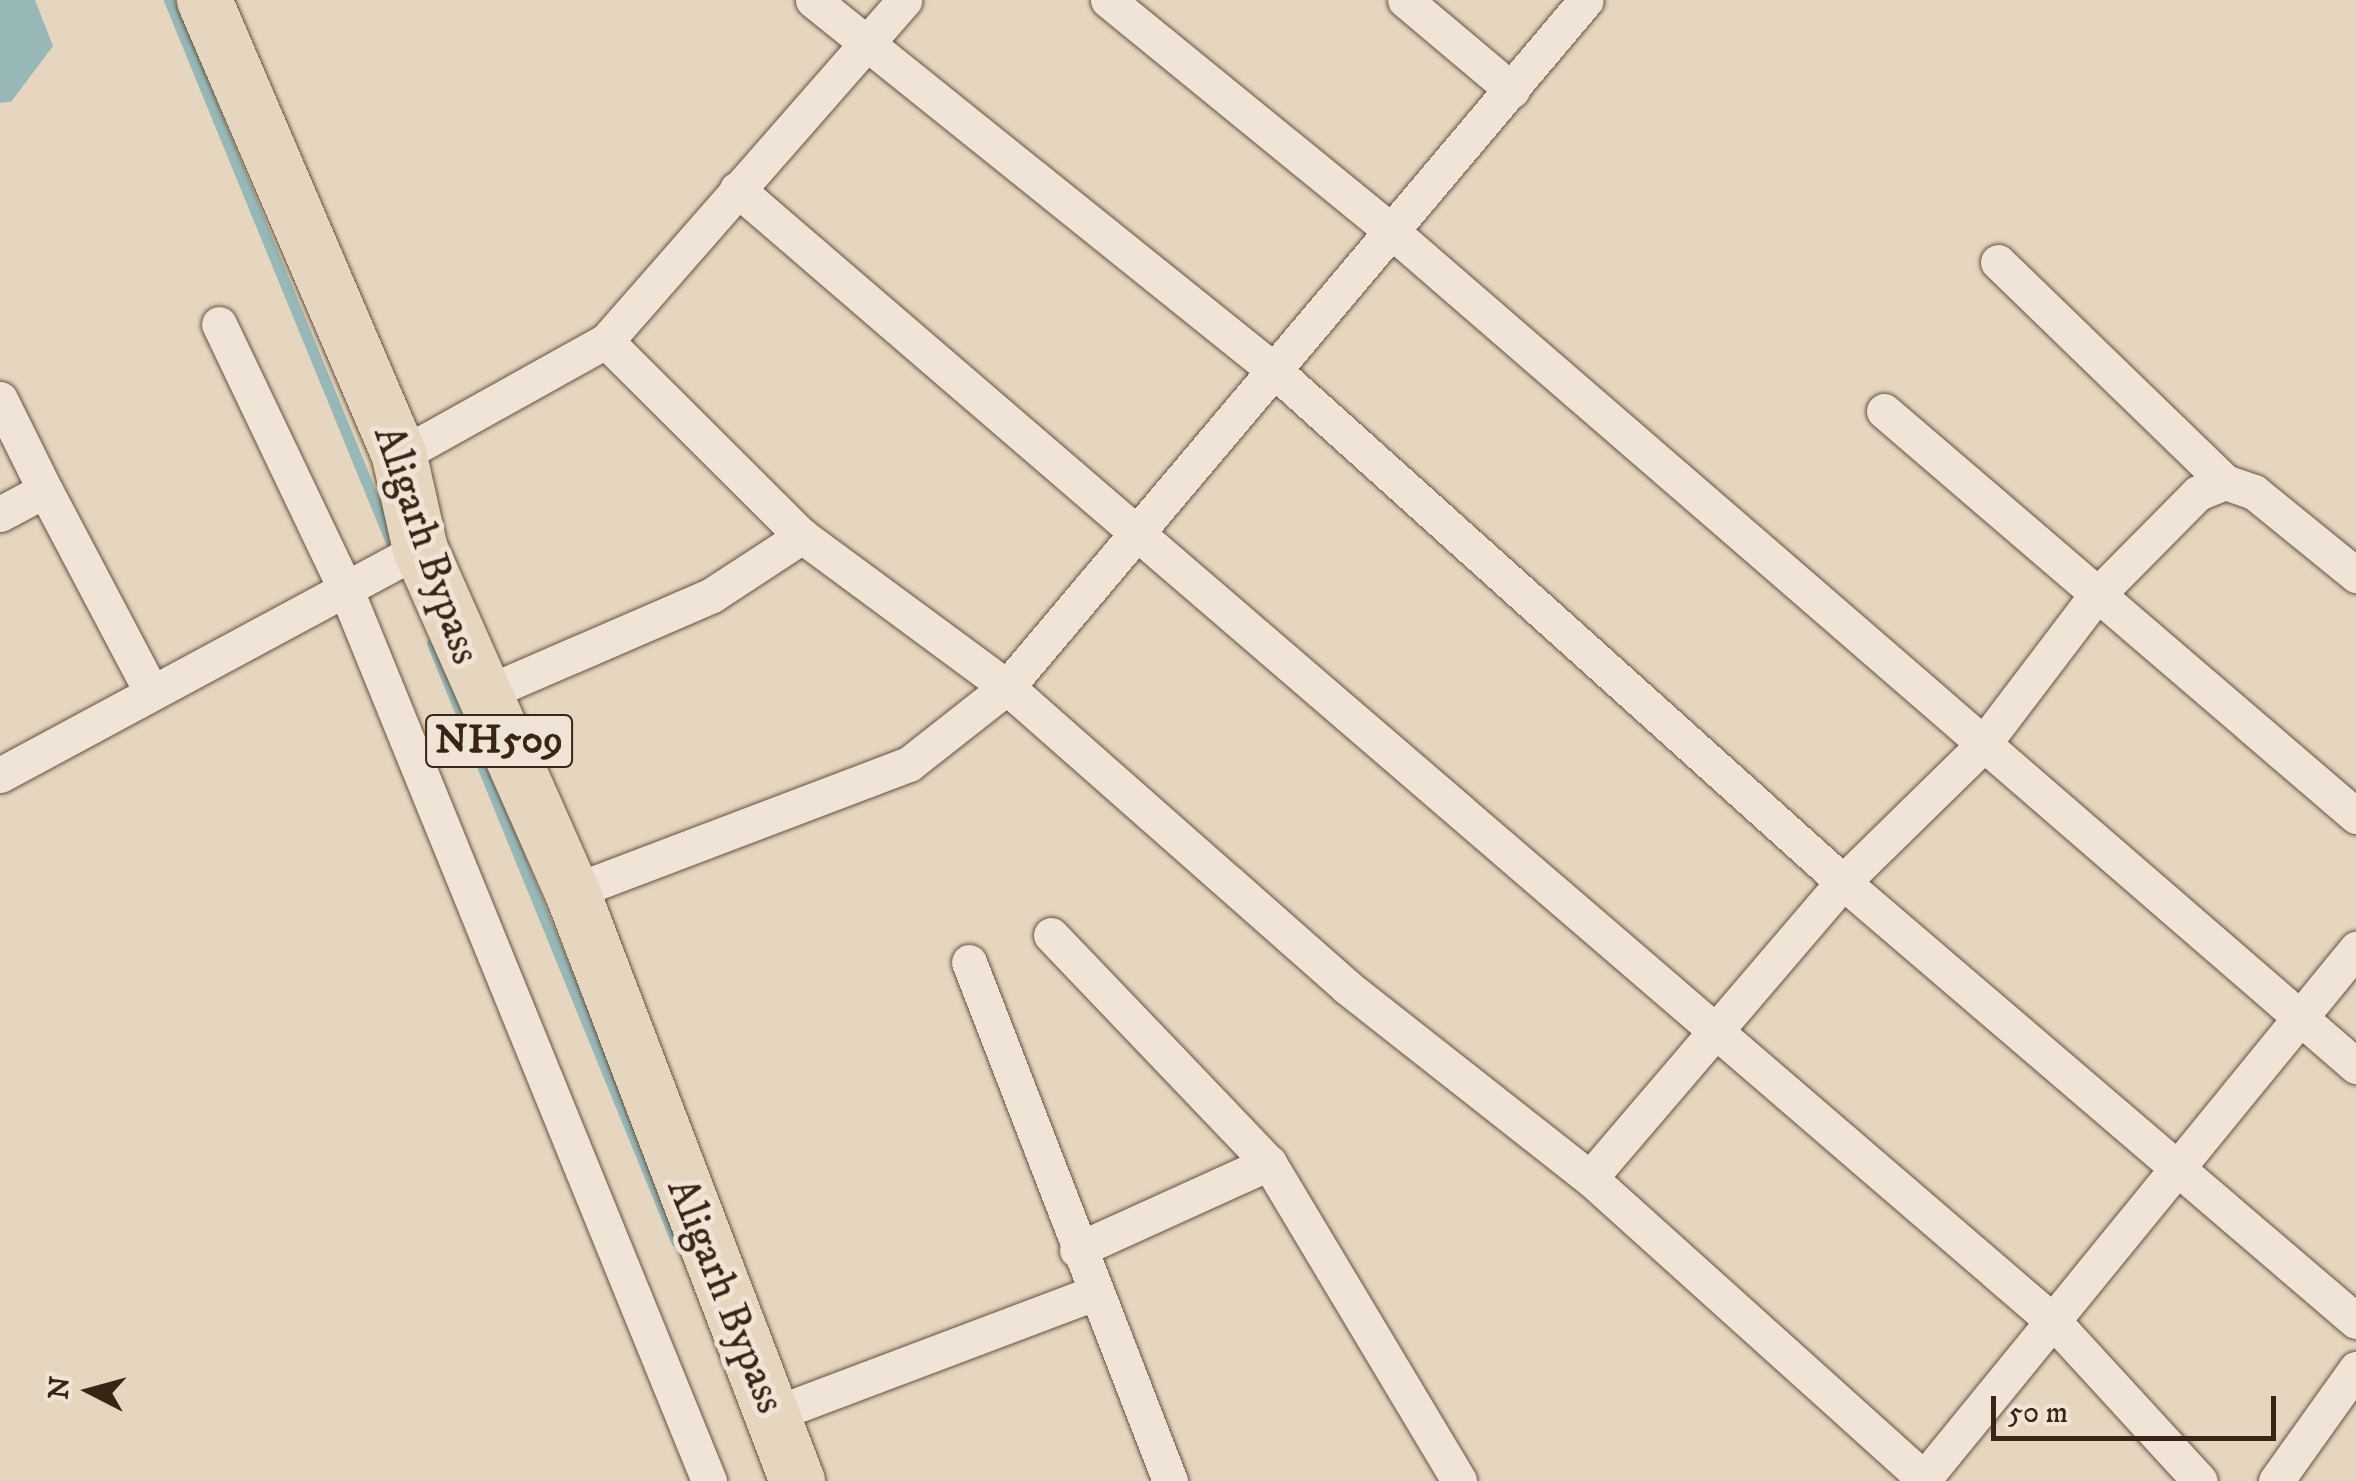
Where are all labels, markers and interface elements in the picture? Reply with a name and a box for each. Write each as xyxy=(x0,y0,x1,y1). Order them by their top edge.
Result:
street label: Aligarh Bypass xyxy=(362,419,490,671)
road number: NH509 xyxy=(424,706,574,776)
street label: Aligarh Bypass xyxy=(655,1171,795,1421)
north arrow xyxy=(40,1341,140,1441)
text: N xyxy=(41,1375,78,1401)
scale bar xyxy=(1996,1376,2281,1438)
text: 50 m xyxy=(2008,1395,2068,1432)

